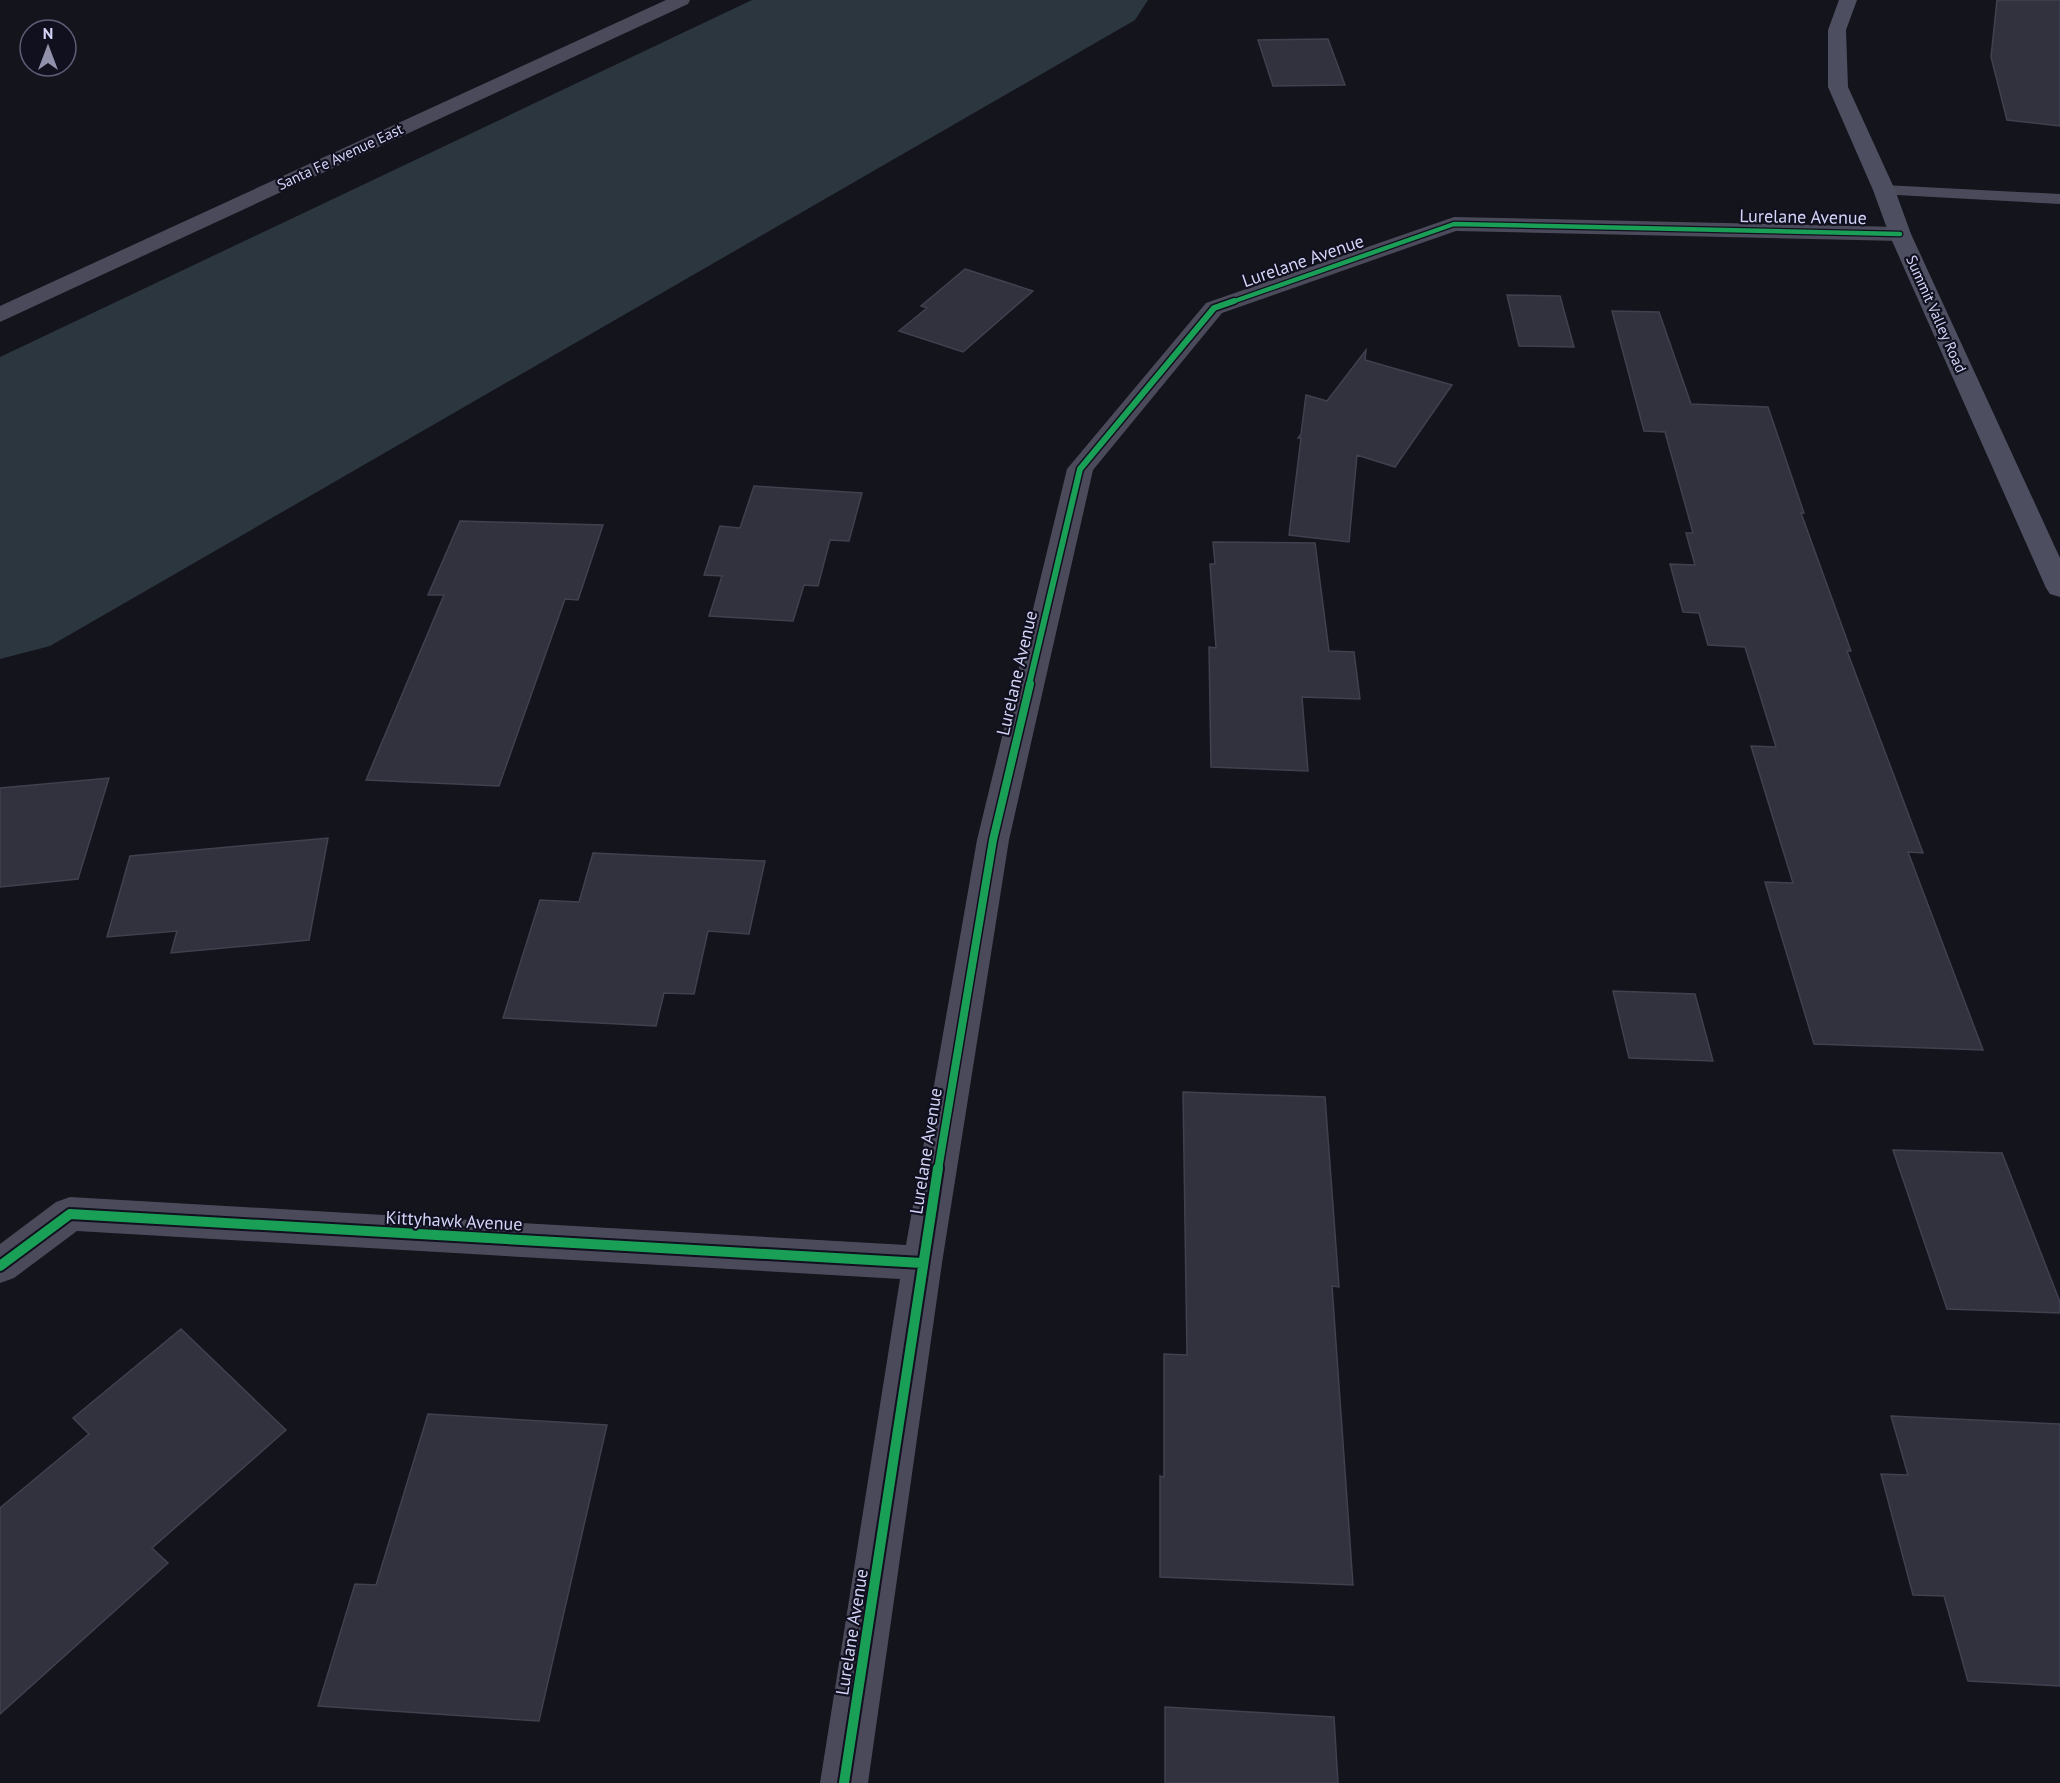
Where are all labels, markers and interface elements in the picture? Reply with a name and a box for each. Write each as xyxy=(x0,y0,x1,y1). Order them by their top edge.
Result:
north arrow xyxy=(18,18,78,78)
text: N xyxy=(43,23,53,43)
street label: Santa Fe Avenue East xyxy=(274,119,406,194)
street label: Lurelane Avenue xyxy=(1739,204,1867,229)
street label: Lurelane Avenue xyxy=(1239,229,1367,292)
street label: Summit Valley Road xyxy=(1902,252,1971,375)
street label: Lurelane Avenue xyxy=(991,608,1042,738)
street label: Lurelane Avenue xyxy=(904,1086,947,1216)
street label: Kittyhawk Avenue xyxy=(385,1205,523,1236)
street label: Lurelane Avenue xyxy=(830,1567,873,1697)

